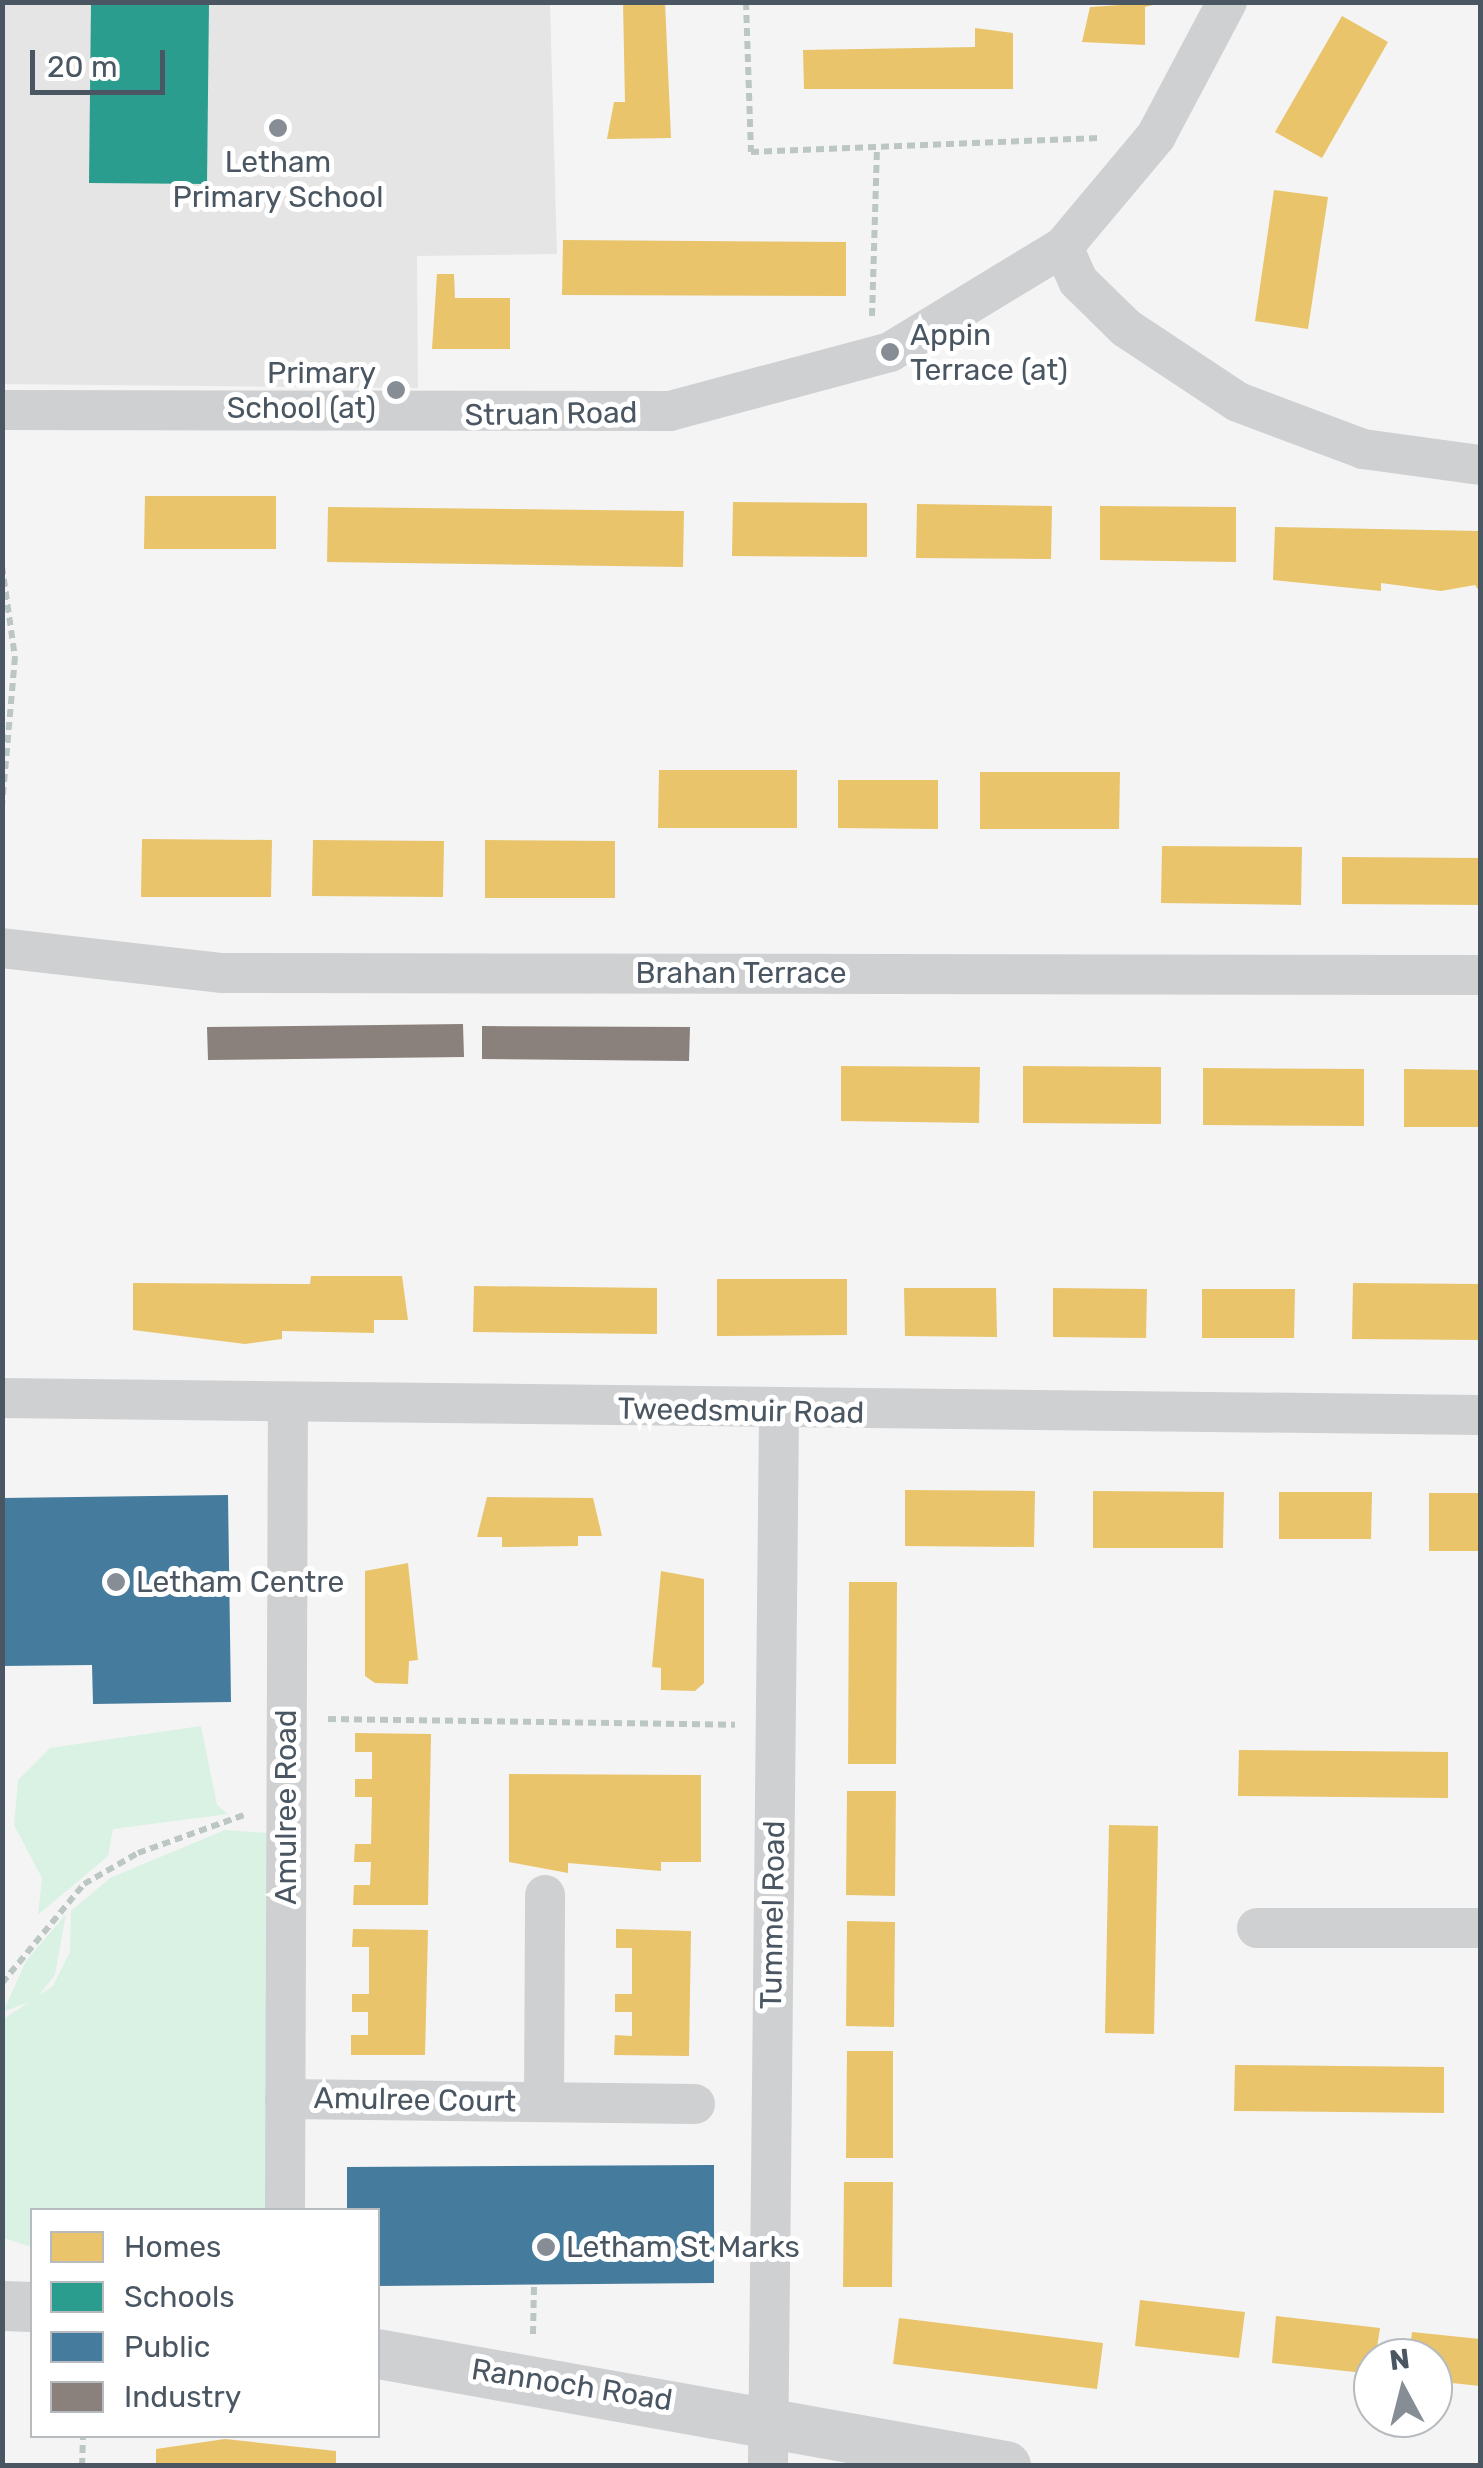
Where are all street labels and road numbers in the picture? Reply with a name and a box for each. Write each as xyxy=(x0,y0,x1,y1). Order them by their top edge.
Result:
street label: Struan Road xyxy=(464,394,638,434)
street label: Brahan Terrace xyxy=(635,955,847,991)
street label: Tweedsmuir Road xyxy=(617,1391,865,1431)
street label: Amulree Road xyxy=(268,1709,304,1905)
street label: Tummel Road xyxy=(753,1820,793,2010)
street label: Amulree Court xyxy=(313,2080,517,2120)
street label: Rannoch Road xyxy=(469,2351,675,2419)

